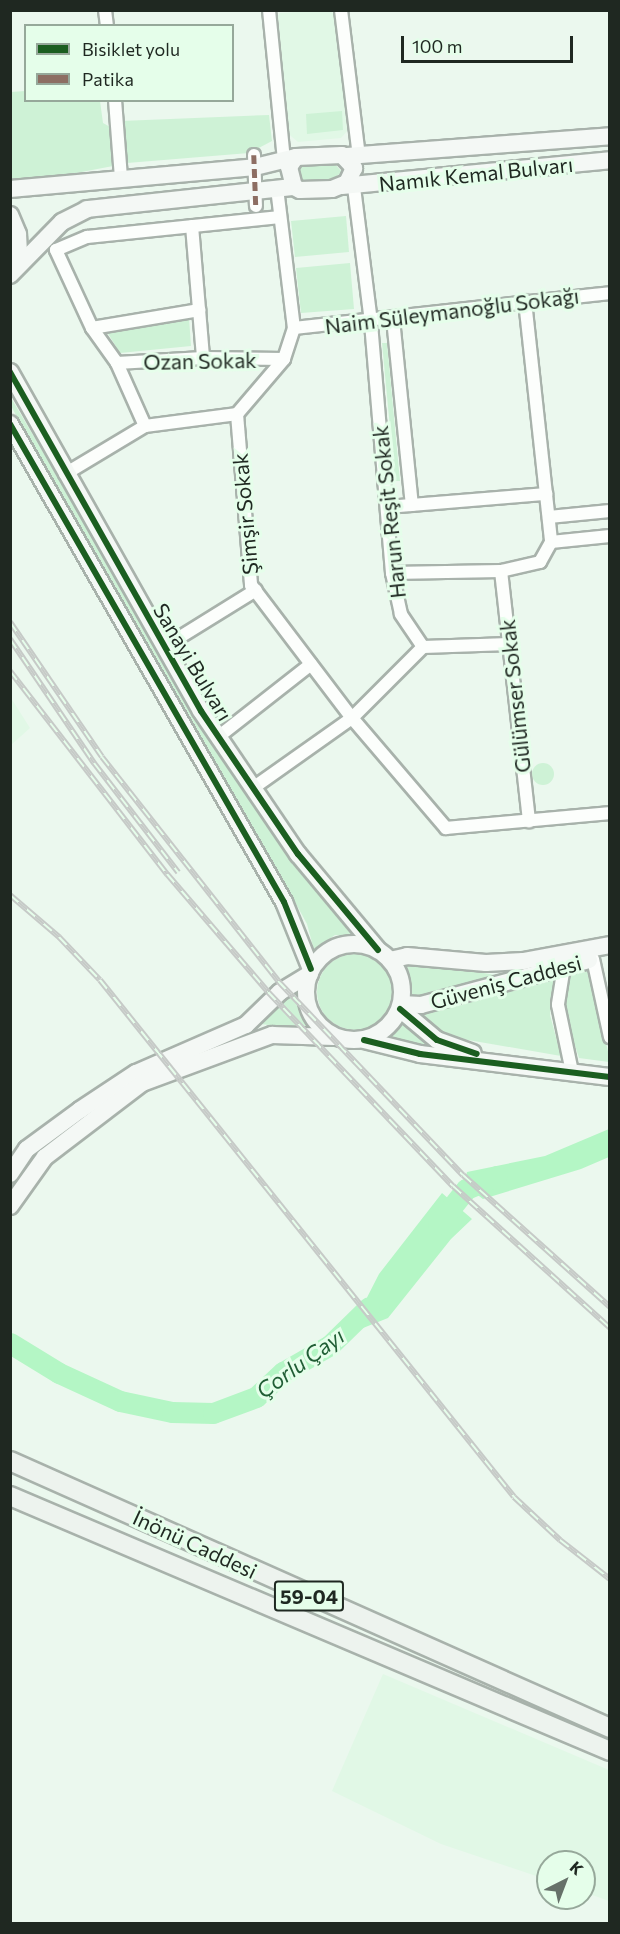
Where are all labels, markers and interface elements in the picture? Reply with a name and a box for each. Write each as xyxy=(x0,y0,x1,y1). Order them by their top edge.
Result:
legend xyxy=(24,24,234,102)
scale bar xyxy=(404,24,576,62)
text: 100 m xyxy=(412,35,462,57)
text: Bisiklet yolu xyxy=(82,38,180,60)
text: Patika xyxy=(82,68,134,90)
street label: Namık Kemal Bulvarı xyxy=(378,151,574,197)
street label: Naim Süleymanoğlu Sokağı xyxy=(323,283,581,339)
street label: Ozan Sokak xyxy=(143,347,257,375)
street label: Harun Reşit Sokak xyxy=(367,424,411,600)
street label: Şimşir Sokak xyxy=(227,452,263,576)
street label: Sanayi Bulvarı xyxy=(148,599,238,725)
street label: Gülümser Sokak xyxy=(494,618,536,774)
street label: Güveniş Caddesi xyxy=(428,950,584,1014)
water label: Çorlu Çayı xyxy=(251,1322,349,1404)
street label: İnönü Caddesi xyxy=(129,1504,261,1584)
road number: 59-04 xyxy=(273,1579,345,1613)
north arrow xyxy=(536,1850,596,1910)
text: K xyxy=(567,1857,588,1879)

